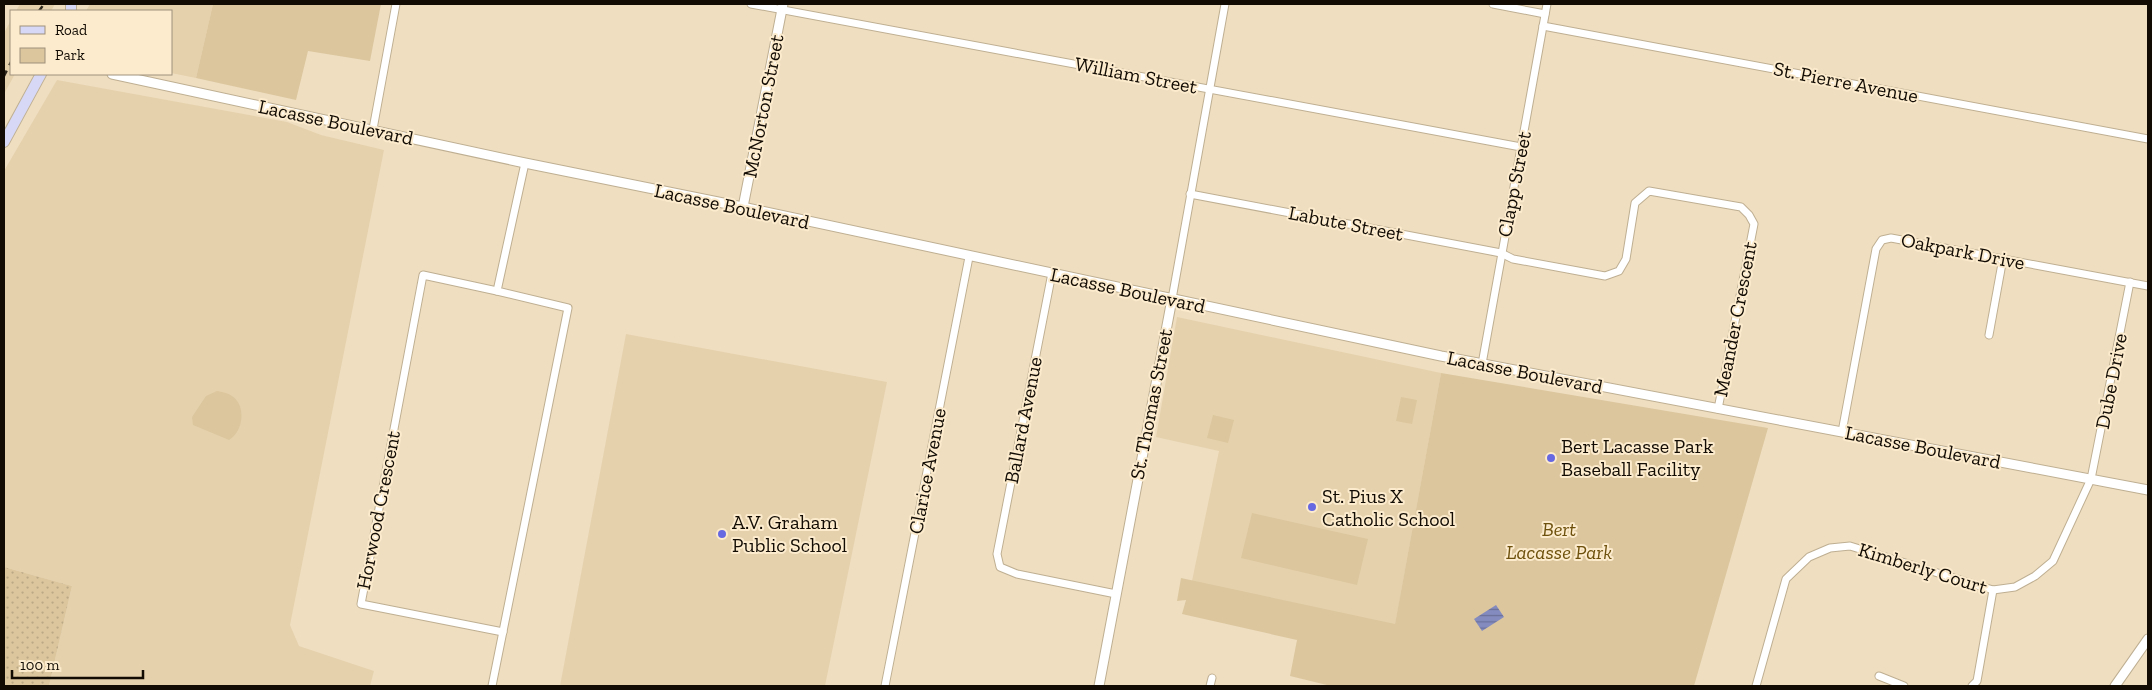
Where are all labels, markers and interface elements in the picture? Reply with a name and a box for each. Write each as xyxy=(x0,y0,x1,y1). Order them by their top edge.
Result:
legend xyxy=(10,10,172,75)
text: Road xyxy=(55,21,88,39)
street label: McNorton Street xyxy=(737,32,789,180)
text: Park xyxy=(55,46,85,64)
street label: William Street xyxy=(1073,51,1200,99)
street label: St. Pierre Avenue xyxy=(1772,56,1920,108)
street label: Lacasse Boulevard xyxy=(256,94,416,150)
street label: Clapp Street xyxy=(1492,129,1536,239)
street label: Lacasse Boulevard xyxy=(652,178,812,234)
street label: Labute Street xyxy=(1287,200,1406,246)
street label: Oakpark Drive xyxy=(1899,227,2027,275)
street label: Meander Crescent xyxy=(1708,239,1762,399)
street label: Lacasse Boulevard xyxy=(1048,262,1208,318)
street label: St. Thomas Street xyxy=(1125,326,1178,482)
street label: Dube Drive xyxy=(2090,331,2132,431)
street label: Lacasse Boulevard xyxy=(1445,345,1605,399)
street label: Ballard Avenue xyxy=(999,355,1047,485)
street label: Clarice Avenue xyxy=(903,406,951,536)
street label: Lacasse Boulevard xyxy=(1843,420,2003,474)
street label: Horwood Crescent xyxy=(351,428,405,592)
place label: Bert Lacasse Park Baseball Facility xyxy=(1561,434,1714,481)
marker: Bert Lacasse Park Baseball Facility xyxy=(1545,452,1557,464)
place label: St. Pius X Catholic School xyxy=(1322,484,1455,531)
marker: St. Pius X Catholic School xyxy=(1306,501,1318,513)
place label: A.V. Graham Public School xyxy=(732,510,847,557)
park label: Bert Lacasse Park xyxy=(1506,517,1612,564)
marker: A.V. Graham Public School xyxy=(716,528,728,540)
street label: Kimberly Court xyxy=(1856,537,1991,599)
scale bar xyxy=(12,648,144,680)
text: 100 m xyxy=(20,656,59,674)

